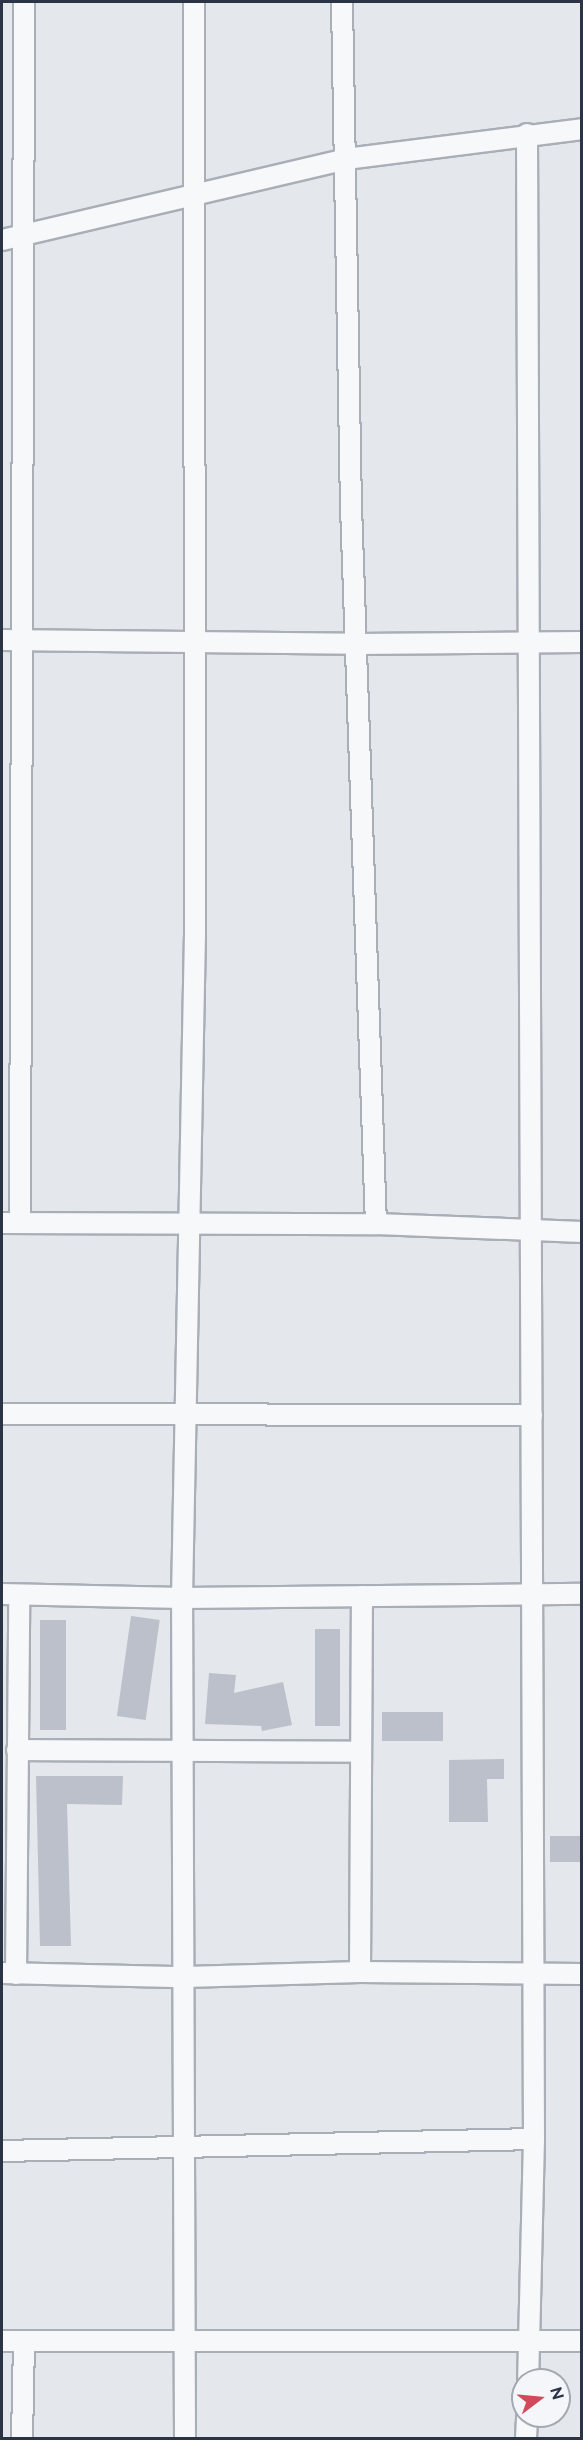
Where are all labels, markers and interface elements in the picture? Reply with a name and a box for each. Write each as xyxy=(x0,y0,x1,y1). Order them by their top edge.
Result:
north arrow xyxy=(511,2368,571,2428)
text: N xyxy=(546,2385,568,2402)

